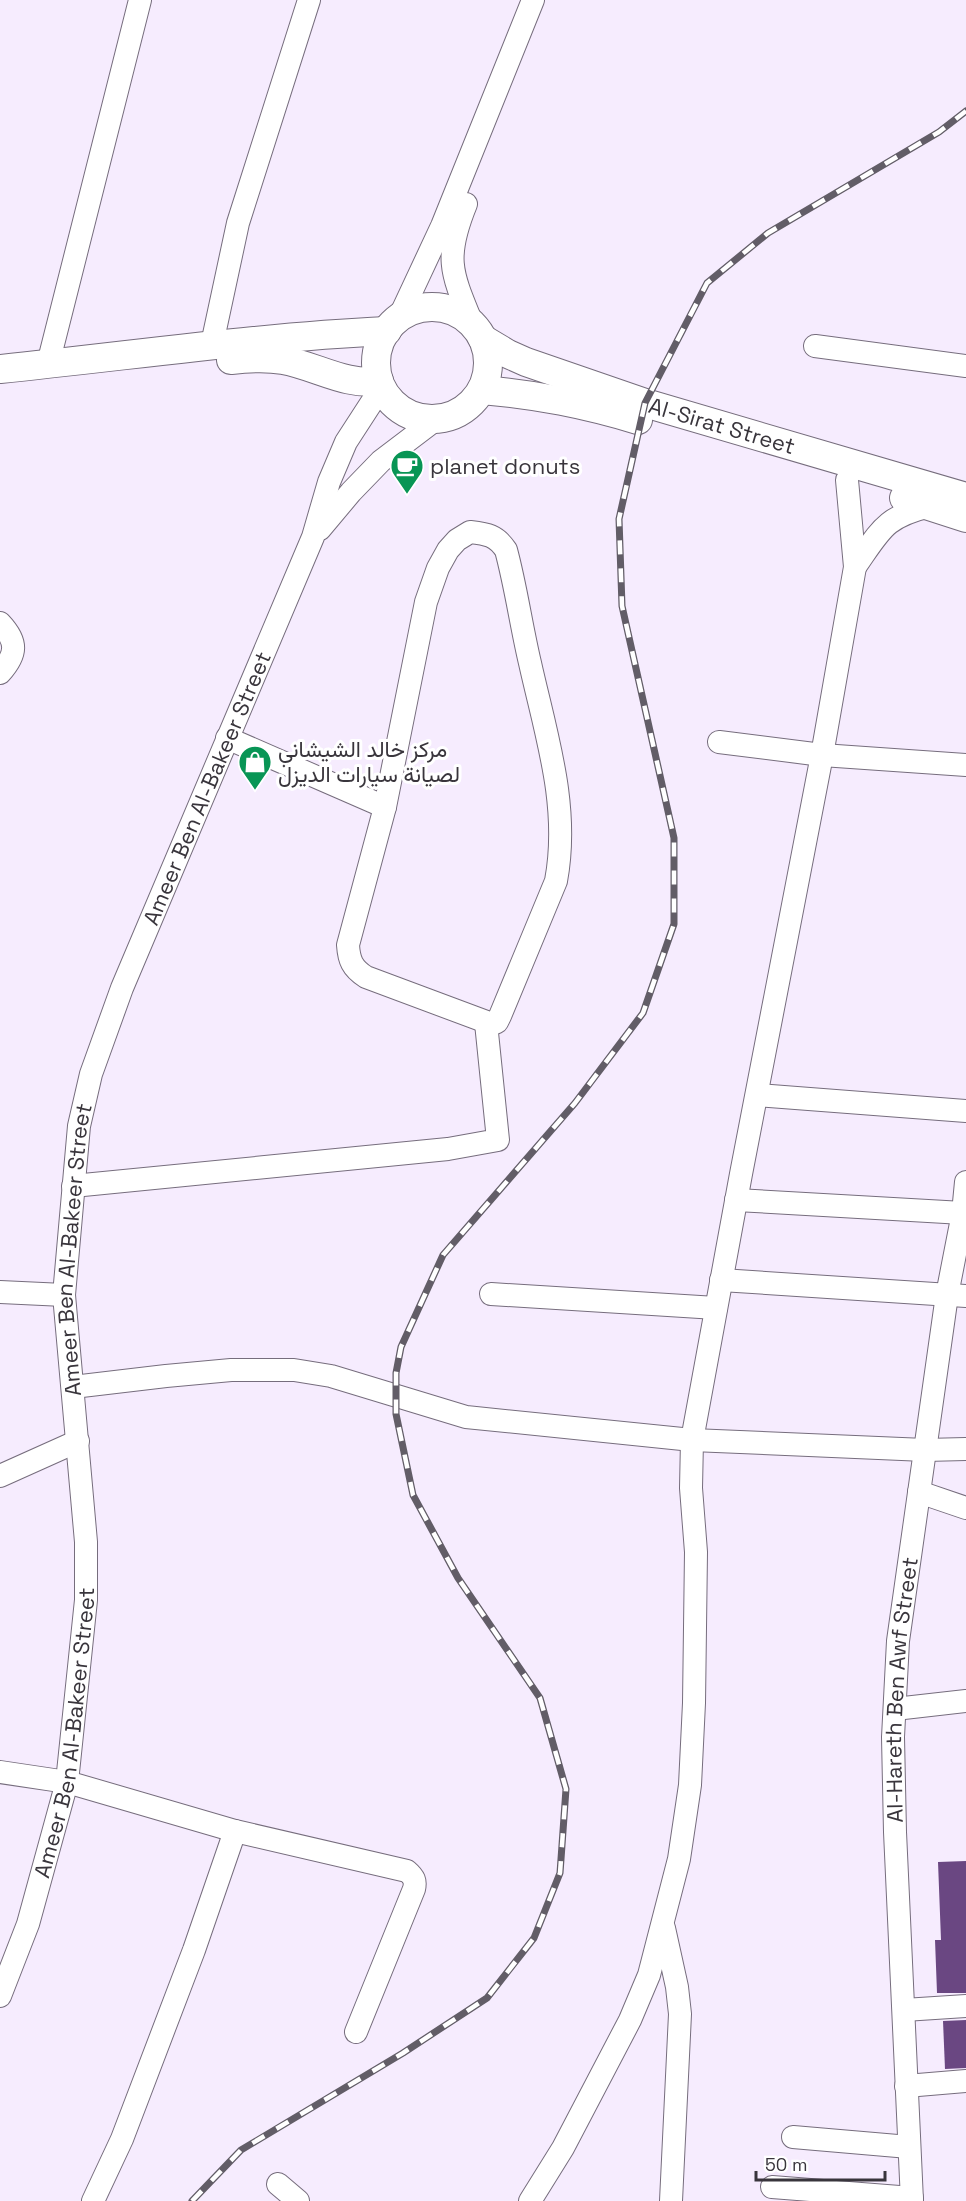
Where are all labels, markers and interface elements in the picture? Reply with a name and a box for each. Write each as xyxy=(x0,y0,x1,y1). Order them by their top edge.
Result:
street label: Al-Sirat Street xyxy=(646,391,798,460)
cafe icon: planet donuts xyxy=(389,448,425,495)
place label: planet donuts xyxy=(430,452,580,480)
street label: Ameer Ben Al-Bakeer Street xyxy=(136,647,277,929)
place label: مركز خالد الشيشاني لصيانة سيارات الديزل xyxy=(278,735,460,788)
shop icon: مركز خالد الشيشاني لصيانة سيارات الديزل xyxy=(237,744,273,791)
street label: Ameer Ben Al-Bakeer Street xyxy=(50,1100,98,1397)
street label: Al-Hareth Ben Awf Street xyxy=(879,1555,924,1823)
street label: Ameer Ben Al-Bakeer Street xyxy=(27,1587,100,1881)
scale bar xyxy=(756,2144,885,2182)
text: 50 m xyxy=(765,2153,807,2176)

